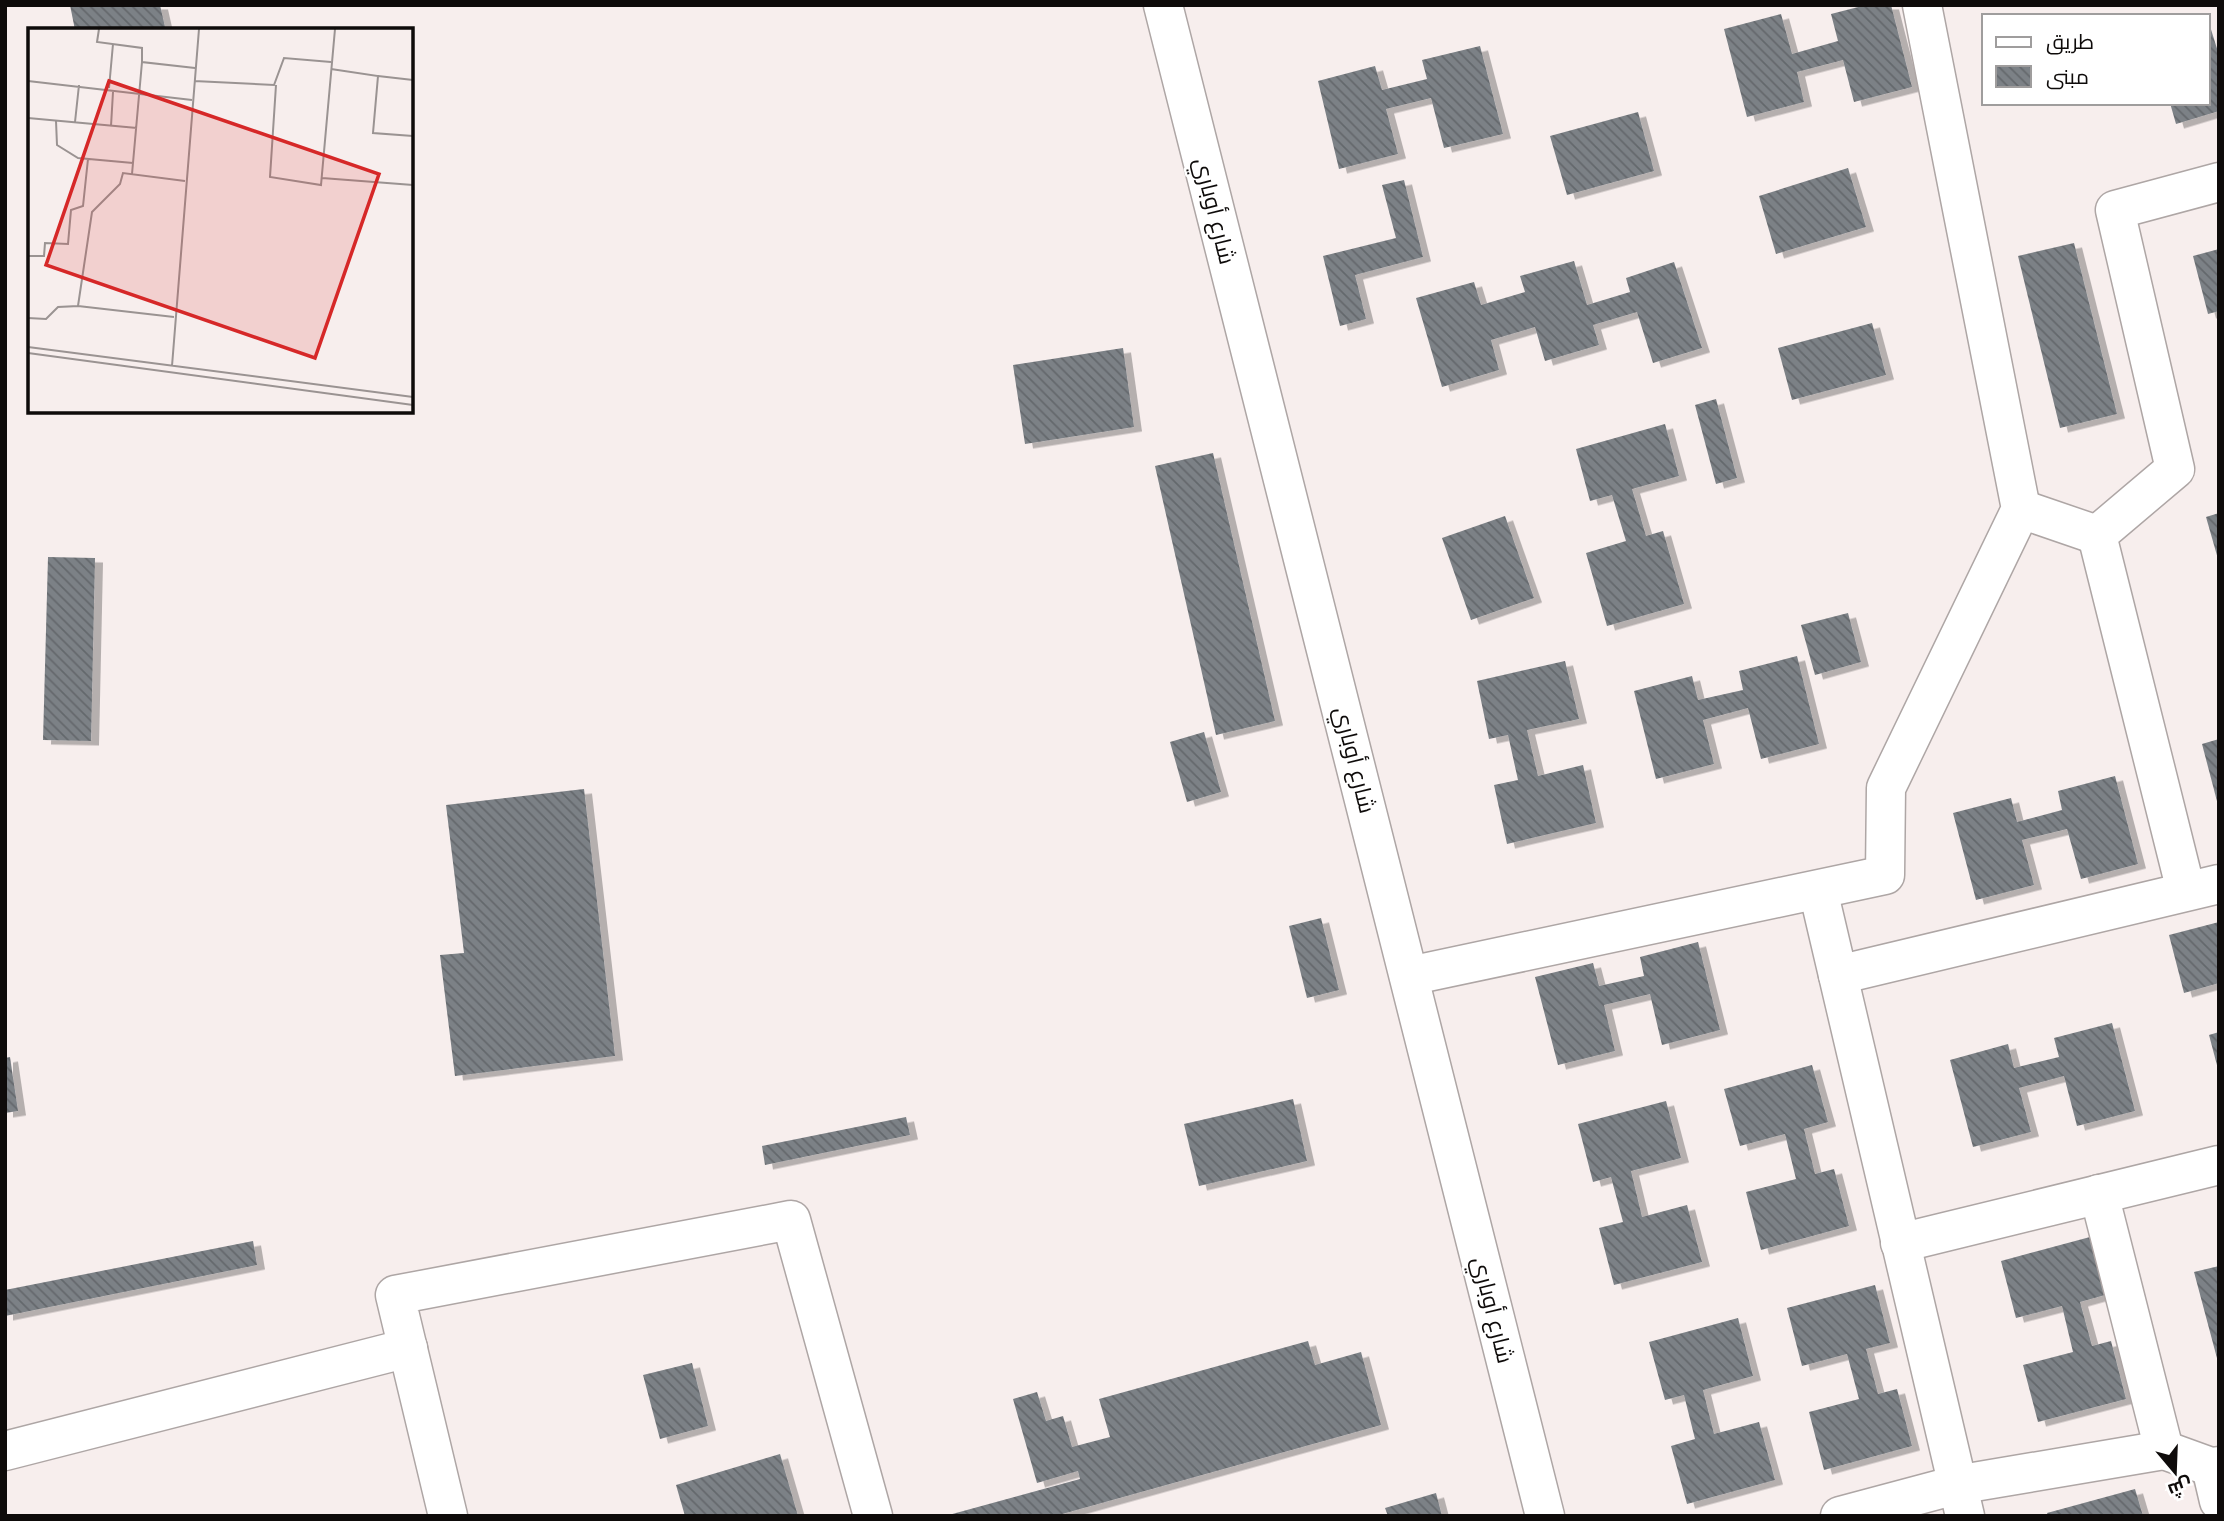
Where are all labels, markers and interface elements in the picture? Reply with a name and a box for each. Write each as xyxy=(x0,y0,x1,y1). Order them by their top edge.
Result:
legend xyxy=(1982,14,2210,105)
inset map xyxy=(28,28,413,413)
text: طريق xyxy=(2046,29,2094,55)
text: مبنى xyxy=(2046,64,2089,90)
street label: شارع أوباري xyxy=(1184,155,1243,268)
street label: شارع أوباري xyxy=(1324,704,1383,817)
street label: شارع أوباري xyxy=(1462,1254,1521,1367)
north arrow xyxy=(2140,1437,2210,1507)
text: ش xyxy=(2165,1473,2196,1502)

